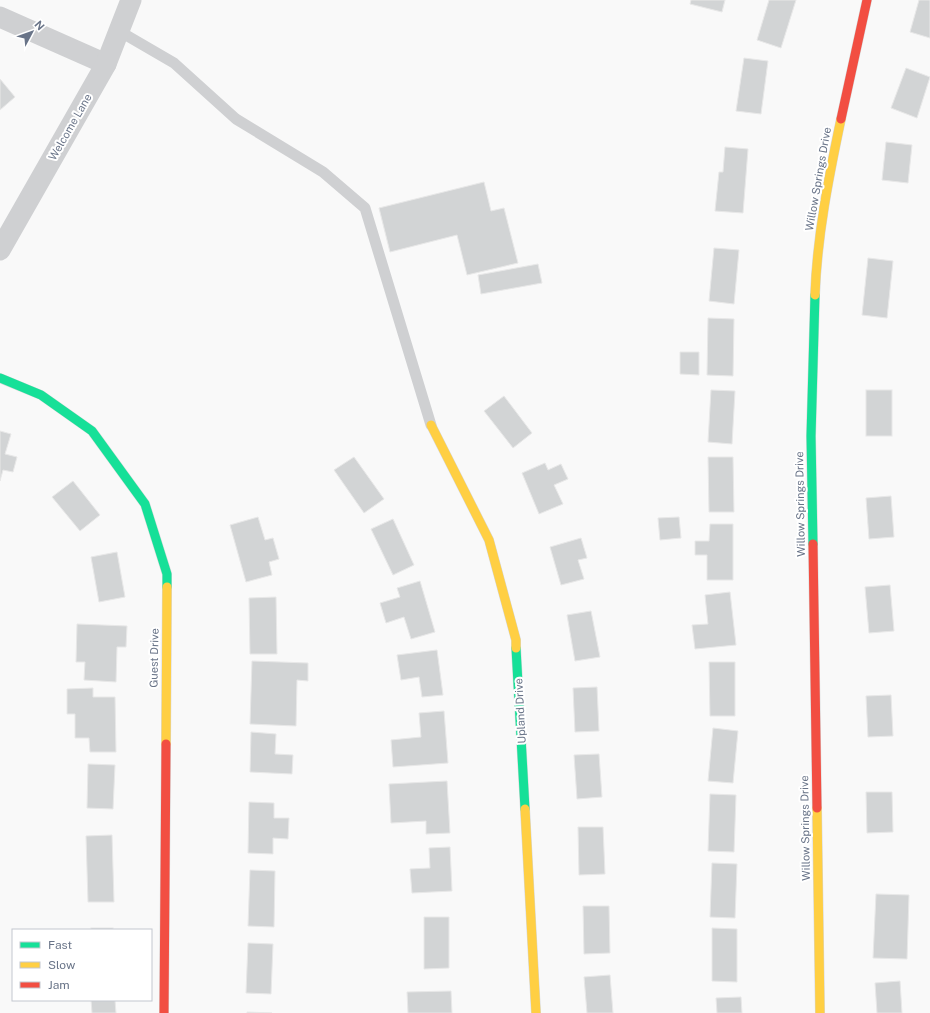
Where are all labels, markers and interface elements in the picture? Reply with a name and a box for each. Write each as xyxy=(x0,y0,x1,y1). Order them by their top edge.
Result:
north arrow xyxy=(12,12,52,52)
text: N xyxy=(32,18,47,33)
street label: Welcome Lane xyxy=(46,92,94,162)
street label: Willow Springs Drive xyxy=(803,126,833,232)
street label: Willow Springs Drive xyxy=(793,451,807,557)
street label: Guest Drive xyxy=(147,628,161,688)
street label: Upland Drive xyxy=(512,678,528,744)
street label: Willow Springs Drive xyxy=(798,775,812,881)
legend xyxy=(12,929,152,1001)
text: Fast xyxy=(48,938,73,952)
text: Slow xyxy=(48,958,76,972)
text: Jam xyxy=(48,978,70,992)

